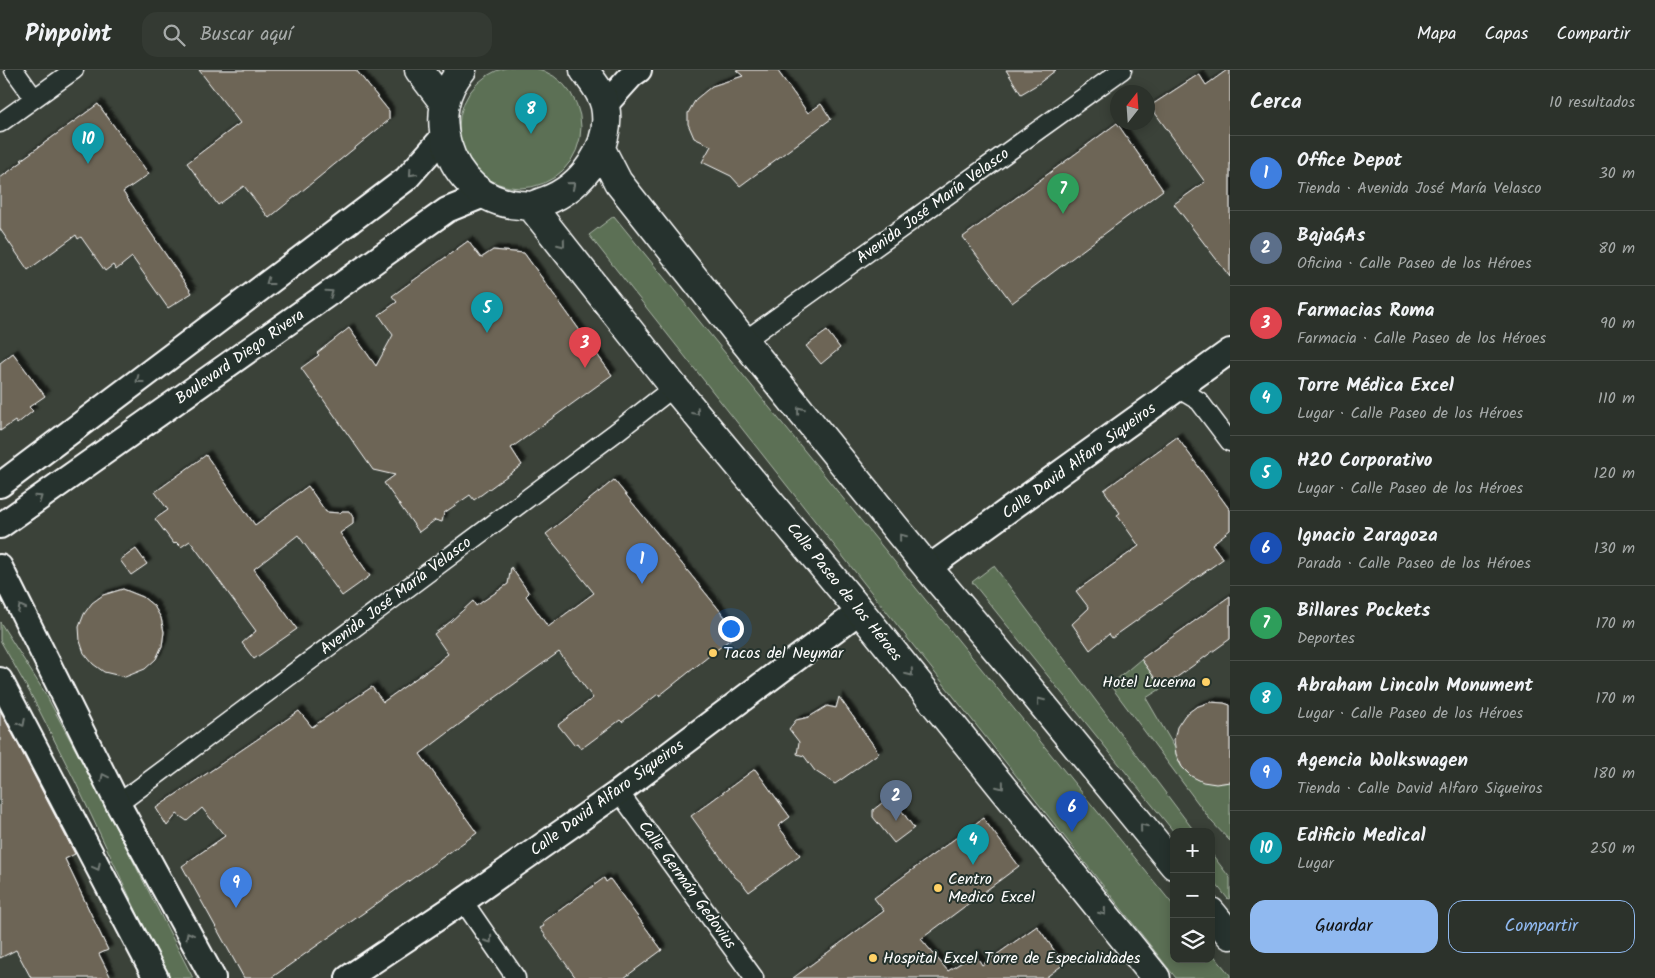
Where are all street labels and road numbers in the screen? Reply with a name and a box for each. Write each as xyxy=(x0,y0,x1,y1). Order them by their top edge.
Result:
street label: Avenida José María Velasco xyxy=(851,142,1015,270)
street label: Boulevard Diego Rivera xyxy=(170,303,310,411)
street label: Calle David Alfaro Siqueiros xyxy=(997,396,1161,526)
street label: Calle Paseo de los Héroes xyxy=(780,517,908,667)
street label: Avenida José María Velasco xyxy=(315,531,477,661)
street label: Calle David Alfaro Siqueiros xyxy=(525,733,689,863)
street label: Calle Germán Gedovius xyxy=(632,816,742,955)

